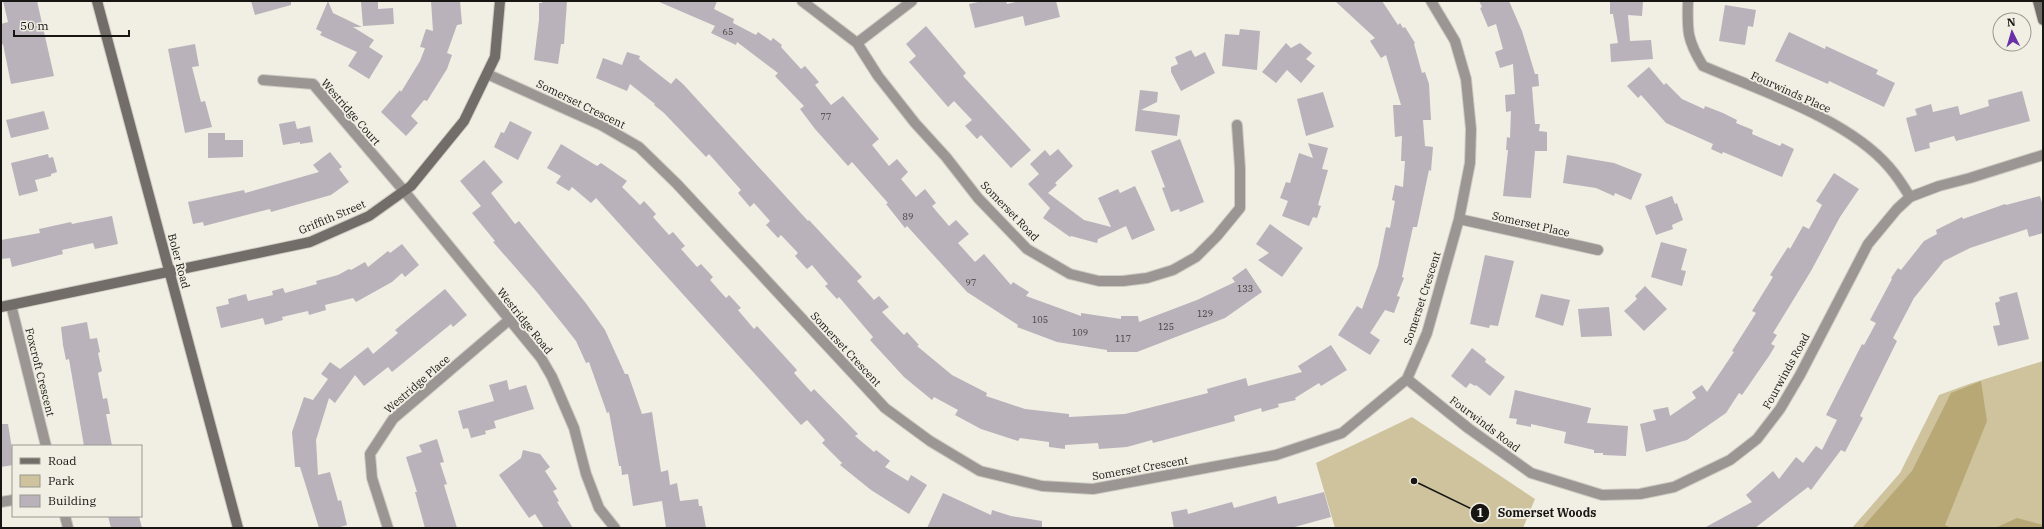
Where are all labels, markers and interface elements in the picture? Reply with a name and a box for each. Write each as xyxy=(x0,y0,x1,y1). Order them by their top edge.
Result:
scale bar xyxy=(14,12,129,38)
north arrow xyxy=(1992,12,2032,52)
text: N xyxy=(2006,15,2016,29)
text: 50 m xyxy=(20,18,49,33)
house number: 65 xyxy=(723,26,733,37)
street label: Fourwinds Place xyxy=(1749,68,1833,116)
street label: Westridge Court xyxy=(318,76,384,148)
street label: Somerset Crescent xyxy=(534,76,628,132)
house number: 77 xyxy=(821,111,831,122)
street label: Somerset Road xyxy=(978,178,1042,244)
street label: Griffith Street xyxy=(296,197,368,237)
street label: Somerset Place xyxy=(1491,208,1571,240)
house number: 89 xyxy=(903,211,913,222)
street label: Boler Road xyxy=(165,232,193,290)
street label: Somerset Crescent xyxy=(1400,250,1444,346)
house number: 97 xyxy=(966,277,976,288)
house number: 133 xyxy=(1237,283,1253,294)
street label: Westridge Road xyxy=(494,285,556,357)
house number: 129 xyxy=(1197,308,1213,319)
street label: Somerset Crescent xyxy=(808,309,884,389)
house number: 105 xyxy=(1032,314,1048,325)
house number: 125 xyxy=(1158,321,1174,332)
street label: Foxcroft Crescent xyxy=(22,326,58,418)
house number: 109 xyxy=(1072,327,1088,338)
street label: Fourwinds Road xyxy=(1759,330,1813,411)
house number: 117 xyxy=(1115,333,1131,344)
street label: Westridge Place xyxy=(381,352,453,416)
street label: Fourwinds Road xyxy=(1447,393,1523,455)
legend xyxy=(12,445,142,517)
text: Road xyxy=(48,453,77,468)
street label: Somerset Crescent xyxy=(1091,453,1189,483)
text: Park xyxy=(48,473,74,488)
text: Building xyxy=(48,493,96,508)
callout: Somerset Woods xyxy=(1470,501,1604,525)
text: 1 xyxy=(1476,505,1484,520)
text: Somerset Woods xyxy=(1498,505,1596,520)

